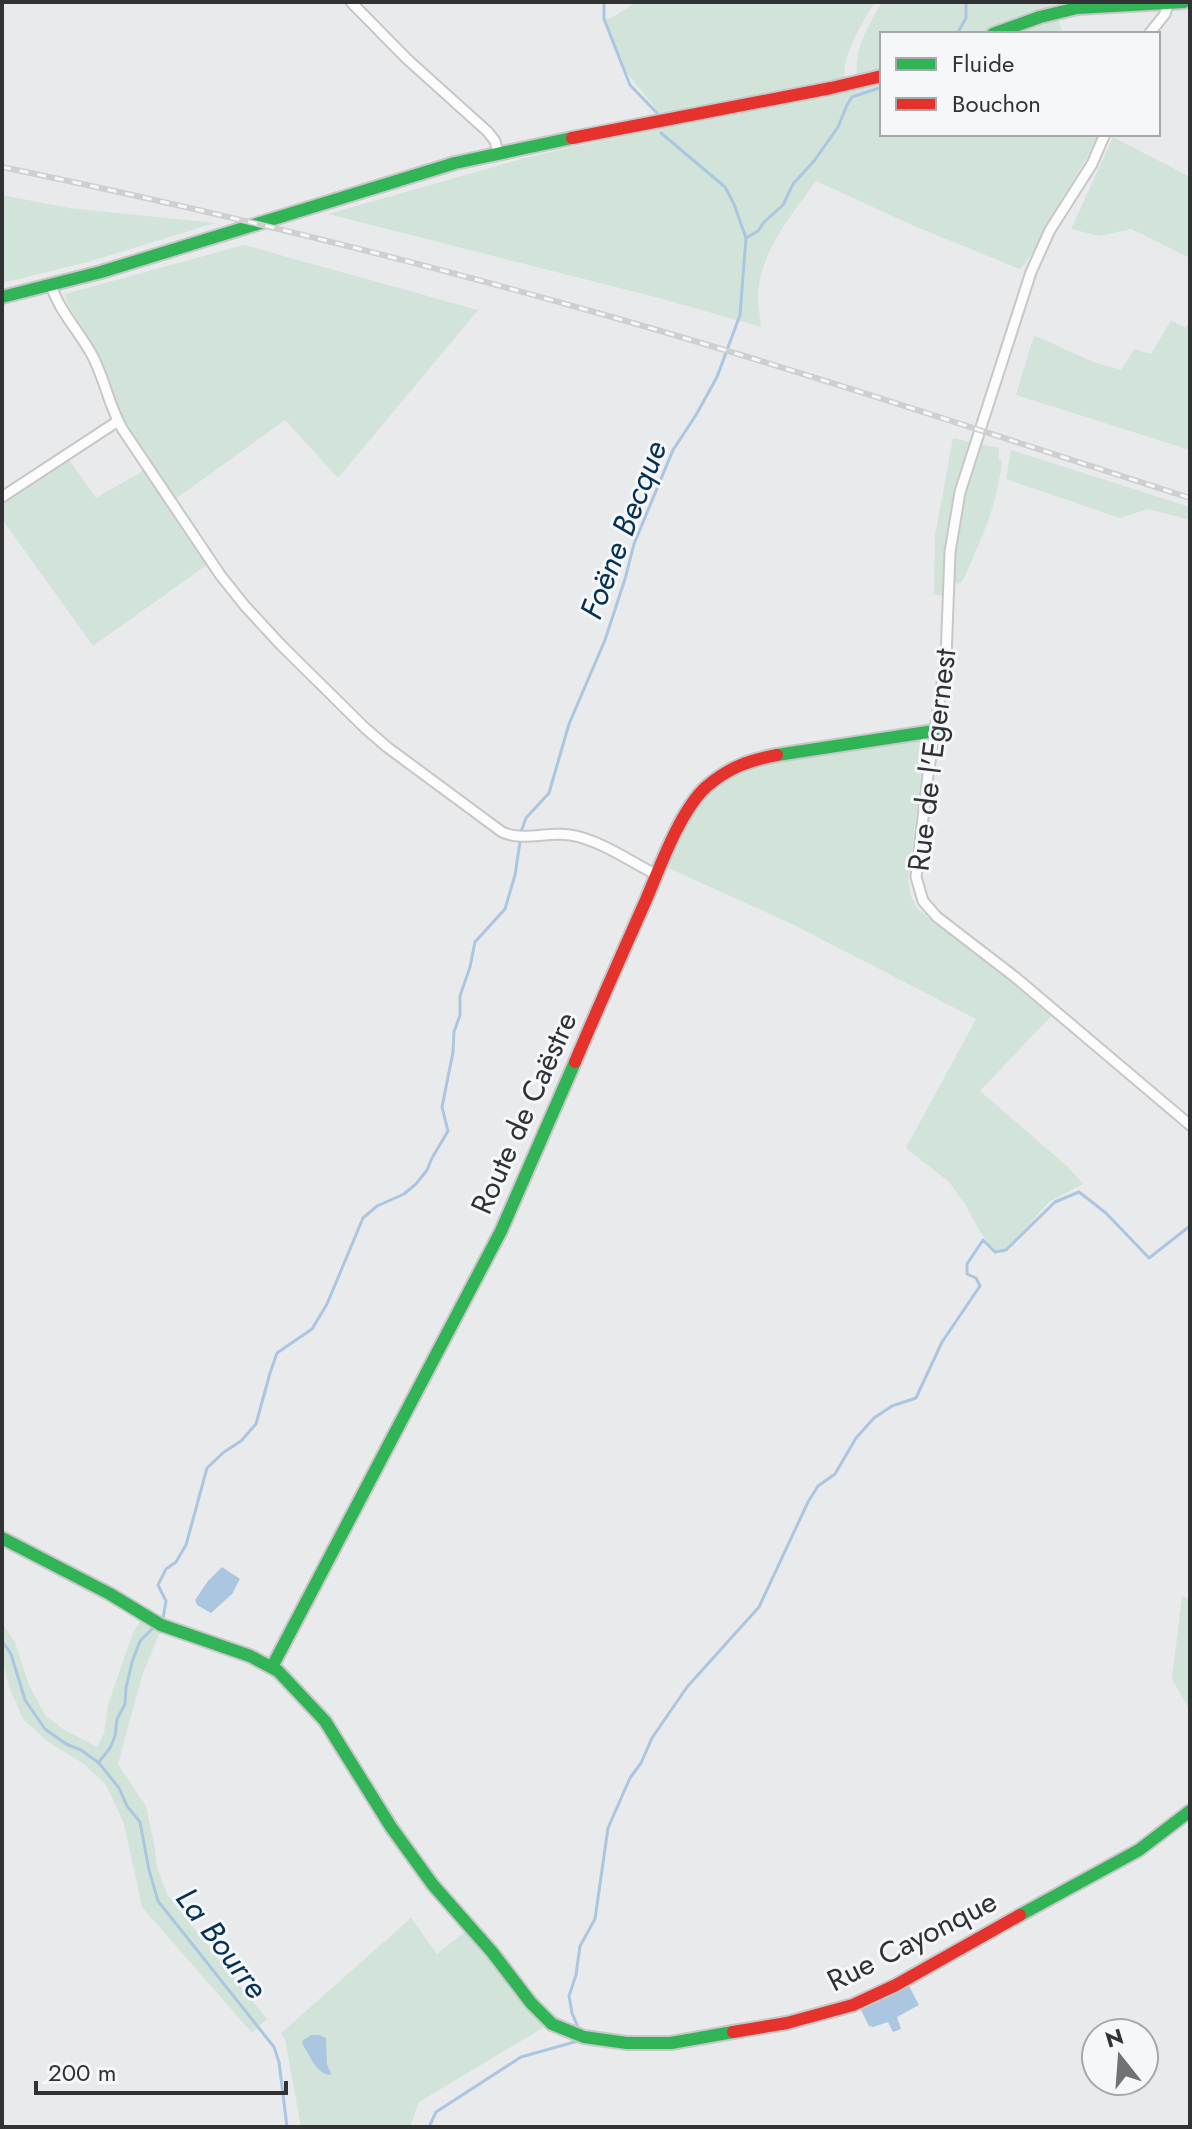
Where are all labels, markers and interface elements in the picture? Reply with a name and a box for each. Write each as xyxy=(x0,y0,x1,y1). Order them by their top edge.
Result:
legend xyxy=(880,32,1160,136)
text: Fluide xyxy=(952,46,1014,81)
text: Bouchon xyxy=(952,86,1041,121)
water label: Foëne Becque xyxy=(568,434,678,626)
street label: Rue de l'Egernest xyxy=(897,645,967,874)
street label: Route de Caëstre xyxy=(460,1005,587,1221)
water label: La Bourre xyxy=(165,1878,279,2008)
street label: Rue Cayonque xyxy=(820,1879,1004,2002)
north arrow xyxy=(1080,2017,1160,2097)
text: N xyxy=(1101,2020,1127,2056)
scale bar xyxy=(36,2045,286,2095)
text: 200 m xyxy=(48,2055,116,2090)

